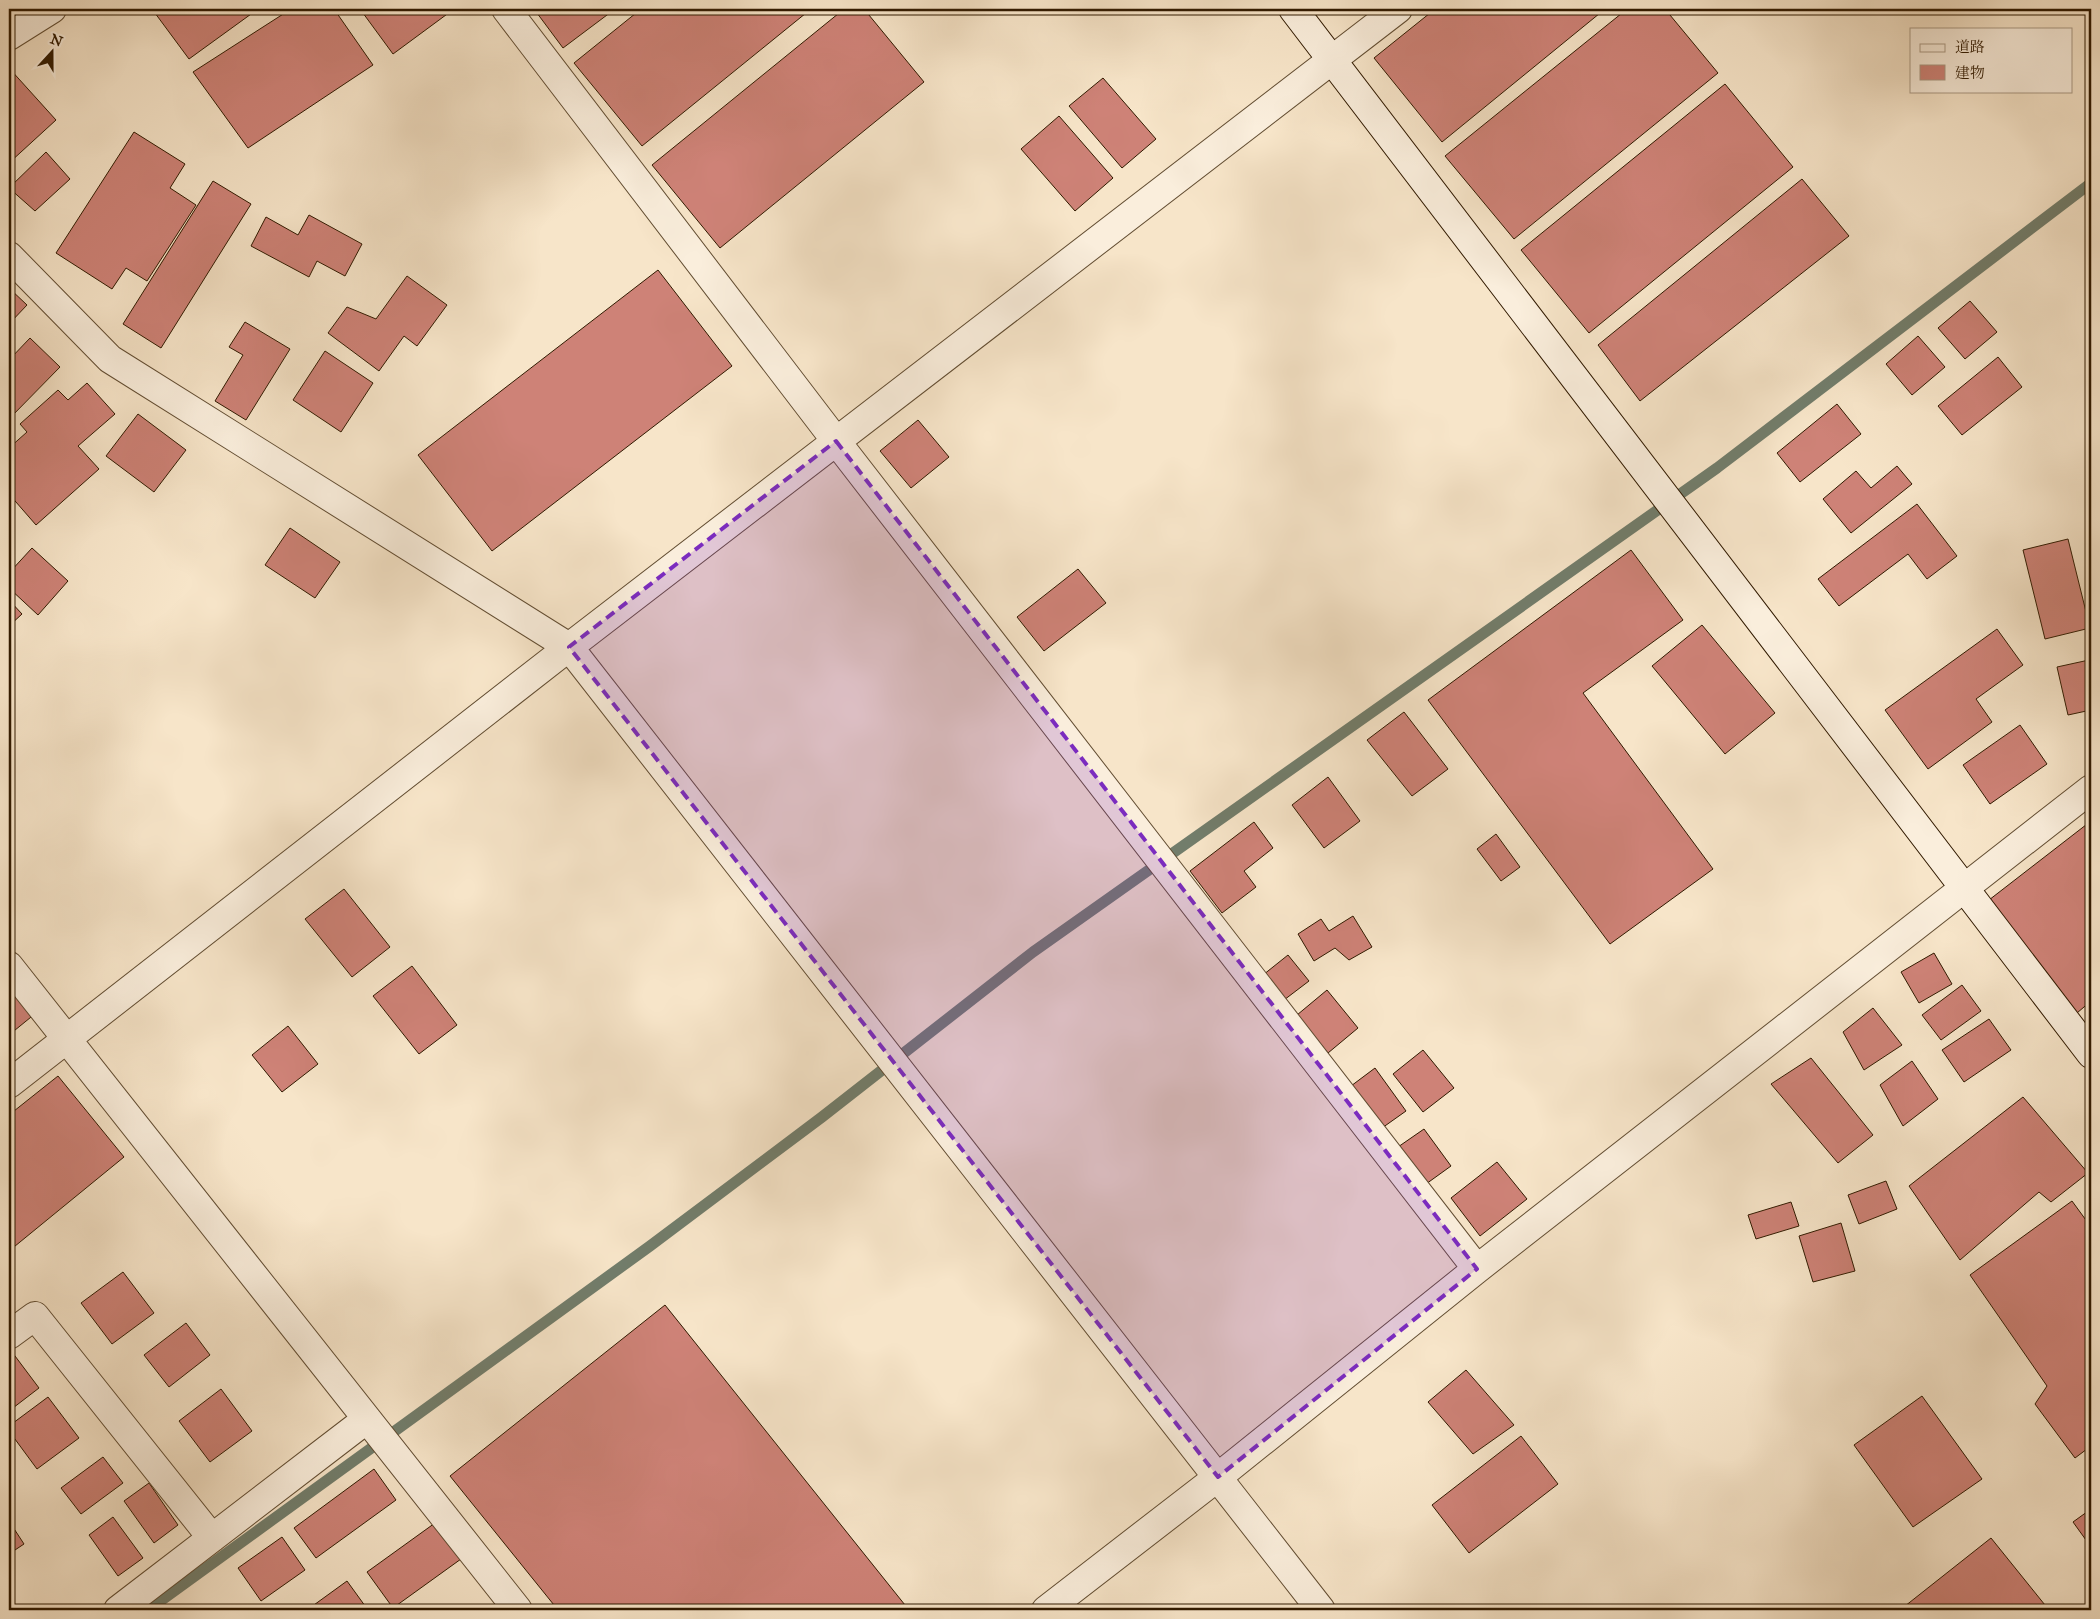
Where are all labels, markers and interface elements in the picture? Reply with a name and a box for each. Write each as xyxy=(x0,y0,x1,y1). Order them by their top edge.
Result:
north arrow xyxy=(28,28,78,78)
legend xyxy=(1910,28,2072,92)
text: N xyxy=(48,30,65,50)
text: 道路 xyxy=(1955,38,1985,56)
text: 建物 xyxy=(1955,64,1985,82)

